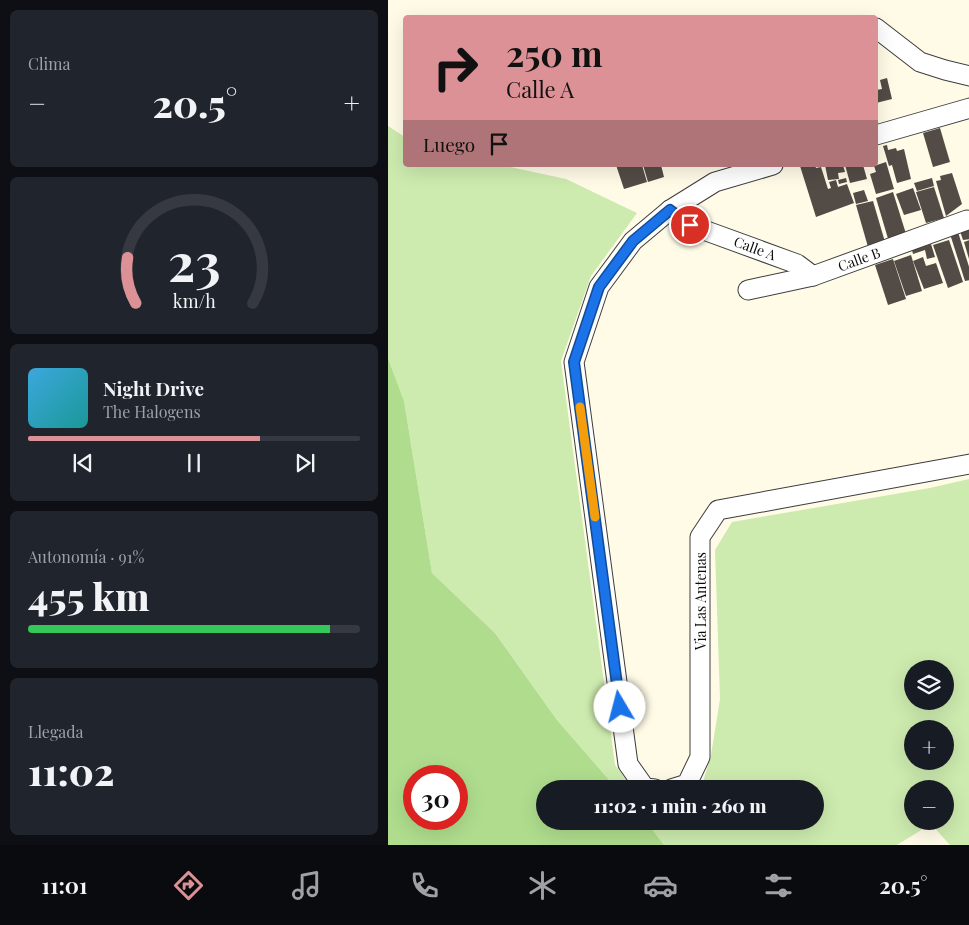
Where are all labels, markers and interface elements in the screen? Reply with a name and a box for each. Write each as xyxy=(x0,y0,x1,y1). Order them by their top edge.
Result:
text: 250 m xyxy=(506,29,603,76)
icon: right xyxy=(423,35,488,100)
text: Clima xyxy=(28,53,70,74)
text: Calle A xyxy=(506,74,574,104)
text: 20.5° xyxy=(152,77,237,128)
text: − xyxy=(28,84,46,121)
text: + xyxy=(344,84,360,121)
icon: arrive xyxy=(485,130,513,158)
text: Luego xyxy=(423,131,475,157)
pin xyxy=(669,204,711,246)
icon: arrive xyxy=(676,211,704,239)
text: 23 xyxy=(168,226,220,295)
street label: Calle A xyxy=(731,232,779,264)
street label: Calle B xyxy=(835,242,883,275)
text: km/h xyxy=(173,289,216,312)
text: Night Drive xyxy=(103,375,204,401)
text: The Halogens xyxy=(103,401,201,422)
icon: previous xyxy=(69,449,97,477)
icon: pause xyxy=(180,449,208,477)
icon: next xyxy=(291,449,319,477)
text: Autonomía · 91% xyxy=(28,546,144,567)
street label: Via Las Antenas xyxy=(691,552,710,651)
text: 455 km xyxy=(28,570,150,621)
map controls xyxy=(904,660,954,830)
button: layers xyxy=(904,660,954,710)
position arrow xyxy=(593,680,645,732)
button: + xyxy=(904,720,954,770)
text: Llegada xyxy=(28,721,83,742)
text: 11:02 xyxy=(28,745,114,796)
speed limit sign: 30 xyxy=(403,765,468,830)
button: − xyxy=(904,780,954,830)
text: 11:02 · 1 min · 260 m xyxy=(593,792,767,818)
icon: directions xyxy=(171,868,206,903)
icon: music xyxy=(289,868,324,903)
icon: phone xyxy=(407,868,442,903)
icon: climate xyxy=(525,868,560,903)
icon: car xyxy=(643,868,678,903)
icon: filters xyxy=(761,868,796,903)
text: 11:01 xyxy=(42,870,87,900)
text: 20.5° xyxy=(879,870,927,900)

